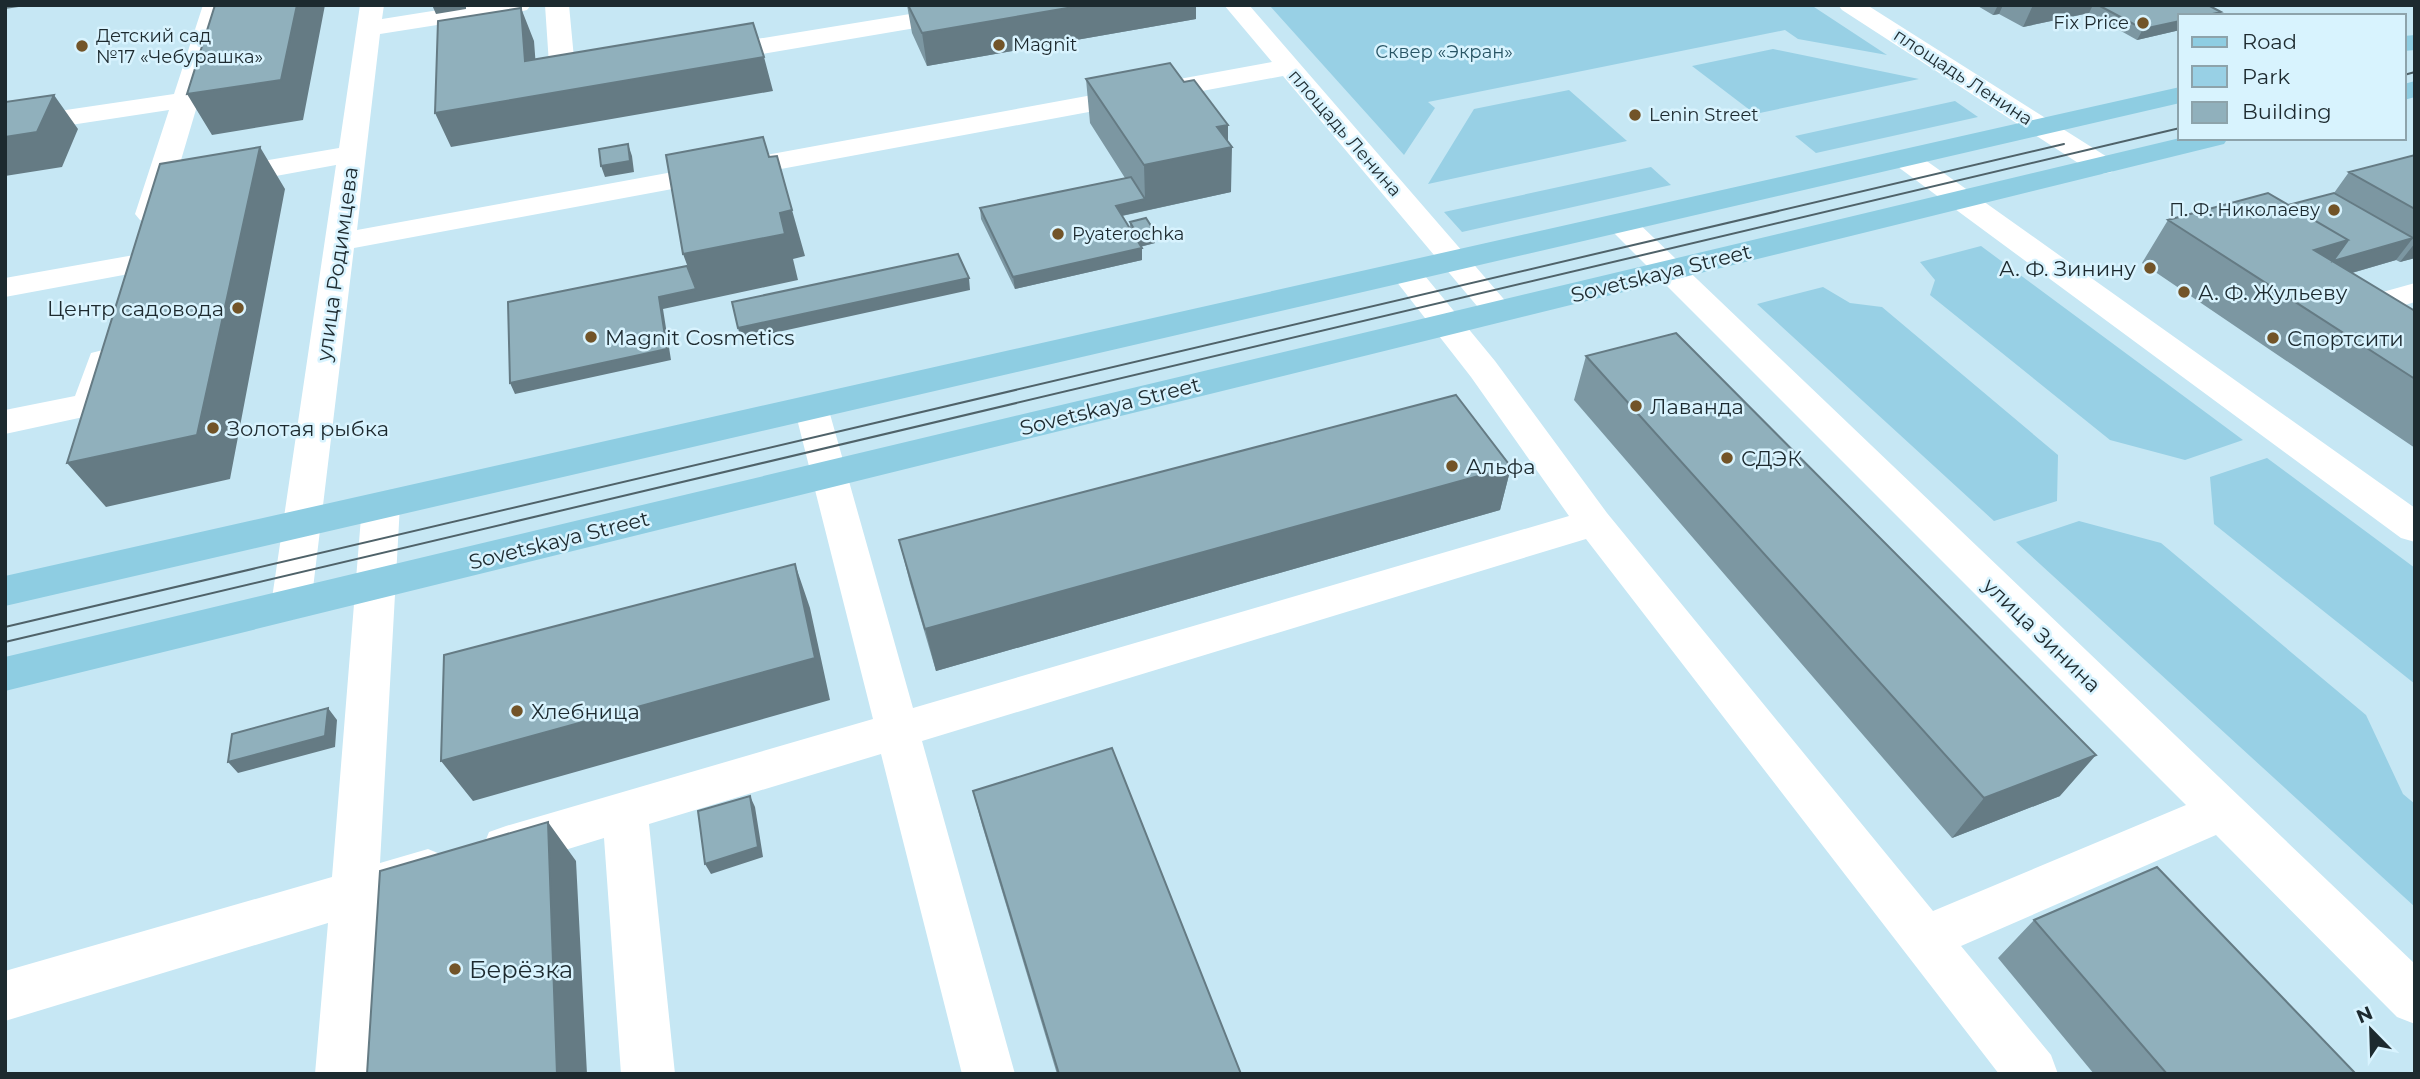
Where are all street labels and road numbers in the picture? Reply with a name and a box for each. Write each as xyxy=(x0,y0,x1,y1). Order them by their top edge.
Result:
street label: площадь Ленина xyxy=(1889,24,2037,130)
street label: площадь Ленина xyxy=(1284,65,1406,201)
street label: улица Родимцева xyxy=(311,165,363,364)
street label: Sovetskaya Street xyxy=(1568,238,1754,308)
street label: Sovetskaya Street xyxy=(1017,371,1203,441)
street label: Sovetskaya Street xyxy=(466,505,652,575)
street label: улица Зинина xyxy=(1977,572,2106,697)

